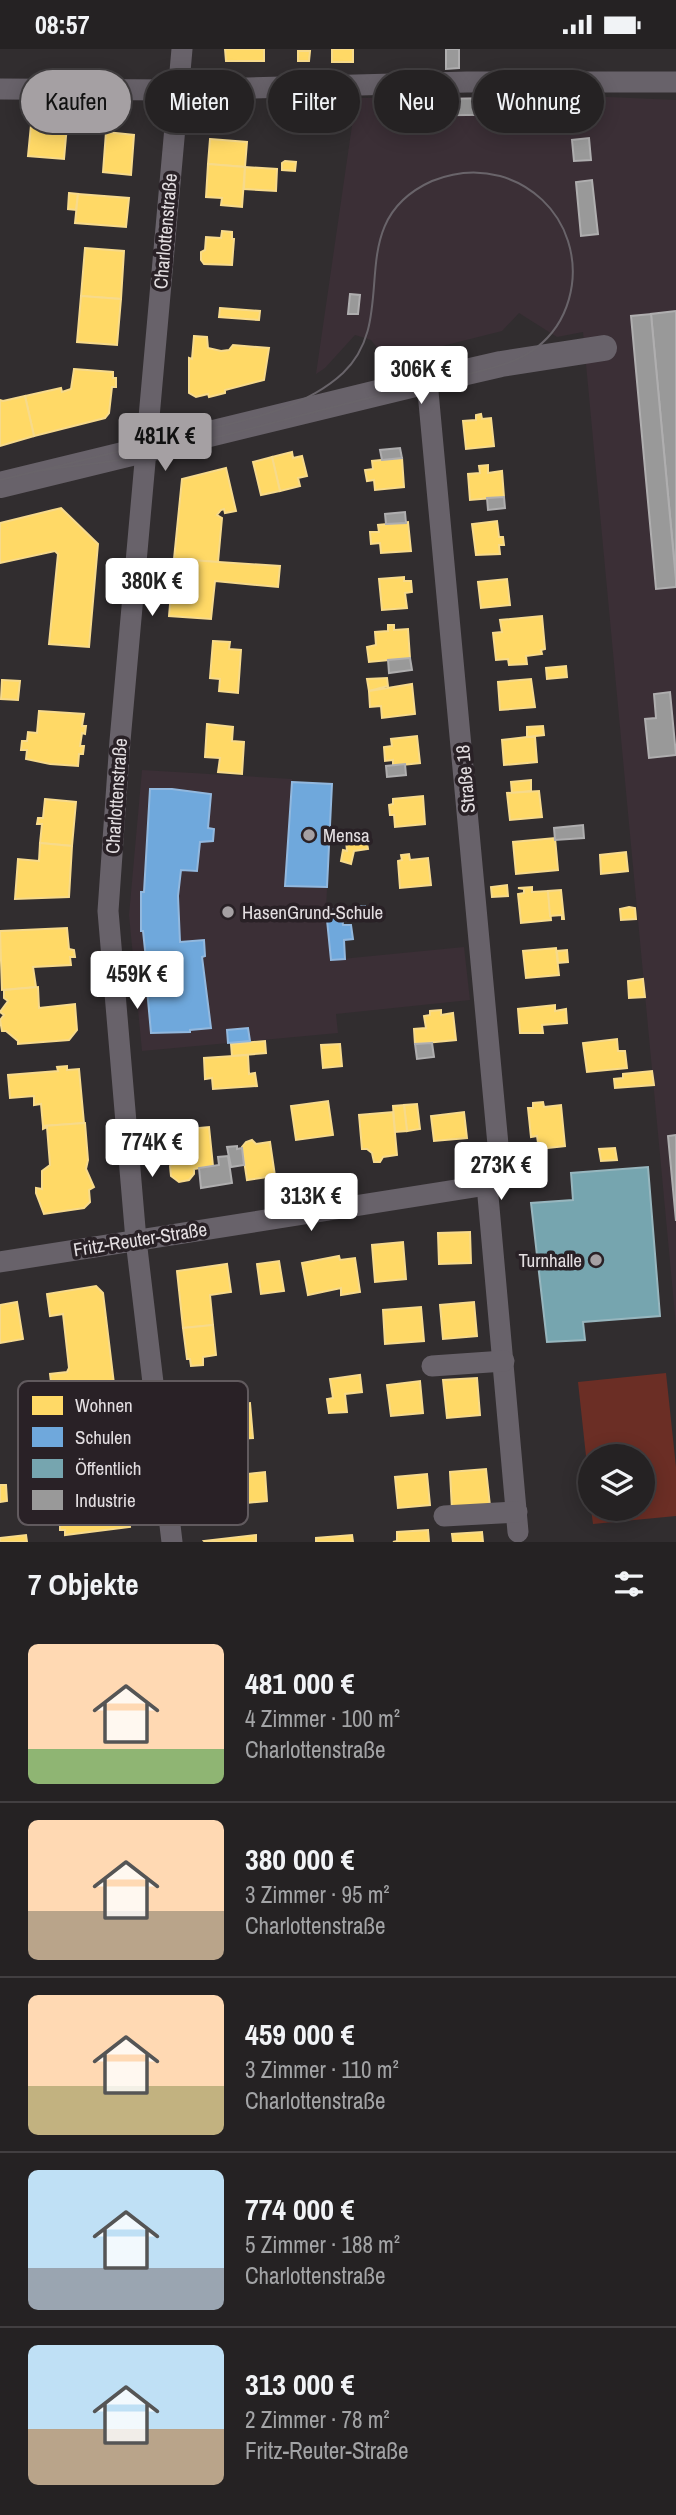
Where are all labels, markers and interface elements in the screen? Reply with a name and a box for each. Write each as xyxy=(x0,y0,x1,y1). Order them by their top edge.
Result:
text: 08:57 xyxy=(35,7,90,42)
chip: Kaufen xyxy=(21,70,131,133)
chip: Mieten xyxy=(145,70,254,133)
chip: Filter xyxy=(268,70,360,133)
chip: Neu xyxy=(374,70,459,133)
chip: Wohnung xyxy=(473,70,604,133)
street label: Charlottenstraße xyxy=(147,172,183,290)
pin: 306K € xyxy=(364,347,478,406)
text: 306K € xyxy=(391,353,451,384)
pin: 481K € xyxy=(108,413,222,473)
text: 481K € xyxy=(135,420,195,451)
pin: 380K € xyxy=(95,559,209,618)
text: 380K € xyxy=(122,565,182,596)
street label: Charlottenstraße xyxy=(99,737,133,855)
street label: Straße 18 xyxy=(449,744,481,814)
place label: Mensa xyxy=(323,822,370,848)
marker: Mensa xyxy=(301,827,317,843)
place label: HasenGrund-Schule xyxy=(242,899,383,925)
marker: HasenGrund-Schule xyxy=(220,904,236,920)
pin: 459K € xyxy=(80,951,194,1011)
text: 459K € xyxy=(107,958,167,989)
pin: 774K € xyxy=(95,1119,209,1179)
text: 774K € xyxy=(122,1126,182,1157)
pin: 273K € xyxy=(444,1143,558,1202)
text: 273K € xyxy=(471,1149,531,1180)
pin: 313K € xyxy=(254,1173,368,1233)
text: 313K € xyxy=(281,1180,341,1211)
street label: Fritz-Reuter-Straße xyxy=(71,1216,209,1262)
place label: Turnhalle xyxy=(518,1247,582,1273)
marker: Turnhalle xyxy=(588,1252,604,1268)
legend xyxy=(18,1381,248,1525)
text: Wohnen xyxy=(75,1392,133,1418)
text: Schulen xyxy=(75,1424,131,1450)
map controls xyxy=(578,1444,655,1521)
button: layers xyxy=(578,1444,655,1521)
text: Öffentlich xyxy=(75,1455,141,1481)
text: Industrie xyxy=(75,1487,136,1513)
text: 7 Objekte xyxy=(28,1564,139,1604)
icon: filters xyxy=(610,1565,648,1603)
text: 481 000 € xyxy=(245,1663,354,1703)
icon: home xyxy=(84,1672,168,1756)
text: 4 Zimmer · 100 m² xyxy=(245,1703,400,1734)
text: Charlottenstraße xyxy=(245,1734,385,1765)
text: 380 000 € xyxy=(245,1839,354,1879)
icon: home xyxy=(84,1848,168,1932)
text: 3 Zimmer · 95 m² xyxy=(245,1879,390,1910)
text: Charlottenstraße xyxy=(245,1910,385,1941)
text: 459 000 € xyxy=(245,2014,354,2054)
icon: home xyxy=(84,2023,168,2107)
text: 3 Zimmer · 110 m² xyxy=(245,2054,399,2085)
text: Charlottenstraße xyxy=(245,2085,385,2116)
text: 774 000 € xyxy=(245,2189,354,2229)
icon: home xyxy=(84,2198,168,2282)
text: 5 Zimmer · 188 m² xyxy=(245,2229,400,2260)
text: Charlottenstraße xyxy=(245,2260,385,2291)
text: 313 000 € xyxy=(245,2364,354,2404)
icon: home xyxy=(84,2373,168,2457)
text: 2 Zimmer · 78 m² xyxy=(245,2404,390,2435)
text: Fritz-Reuter-Straße xyxy=(245,2435,408,2466)

